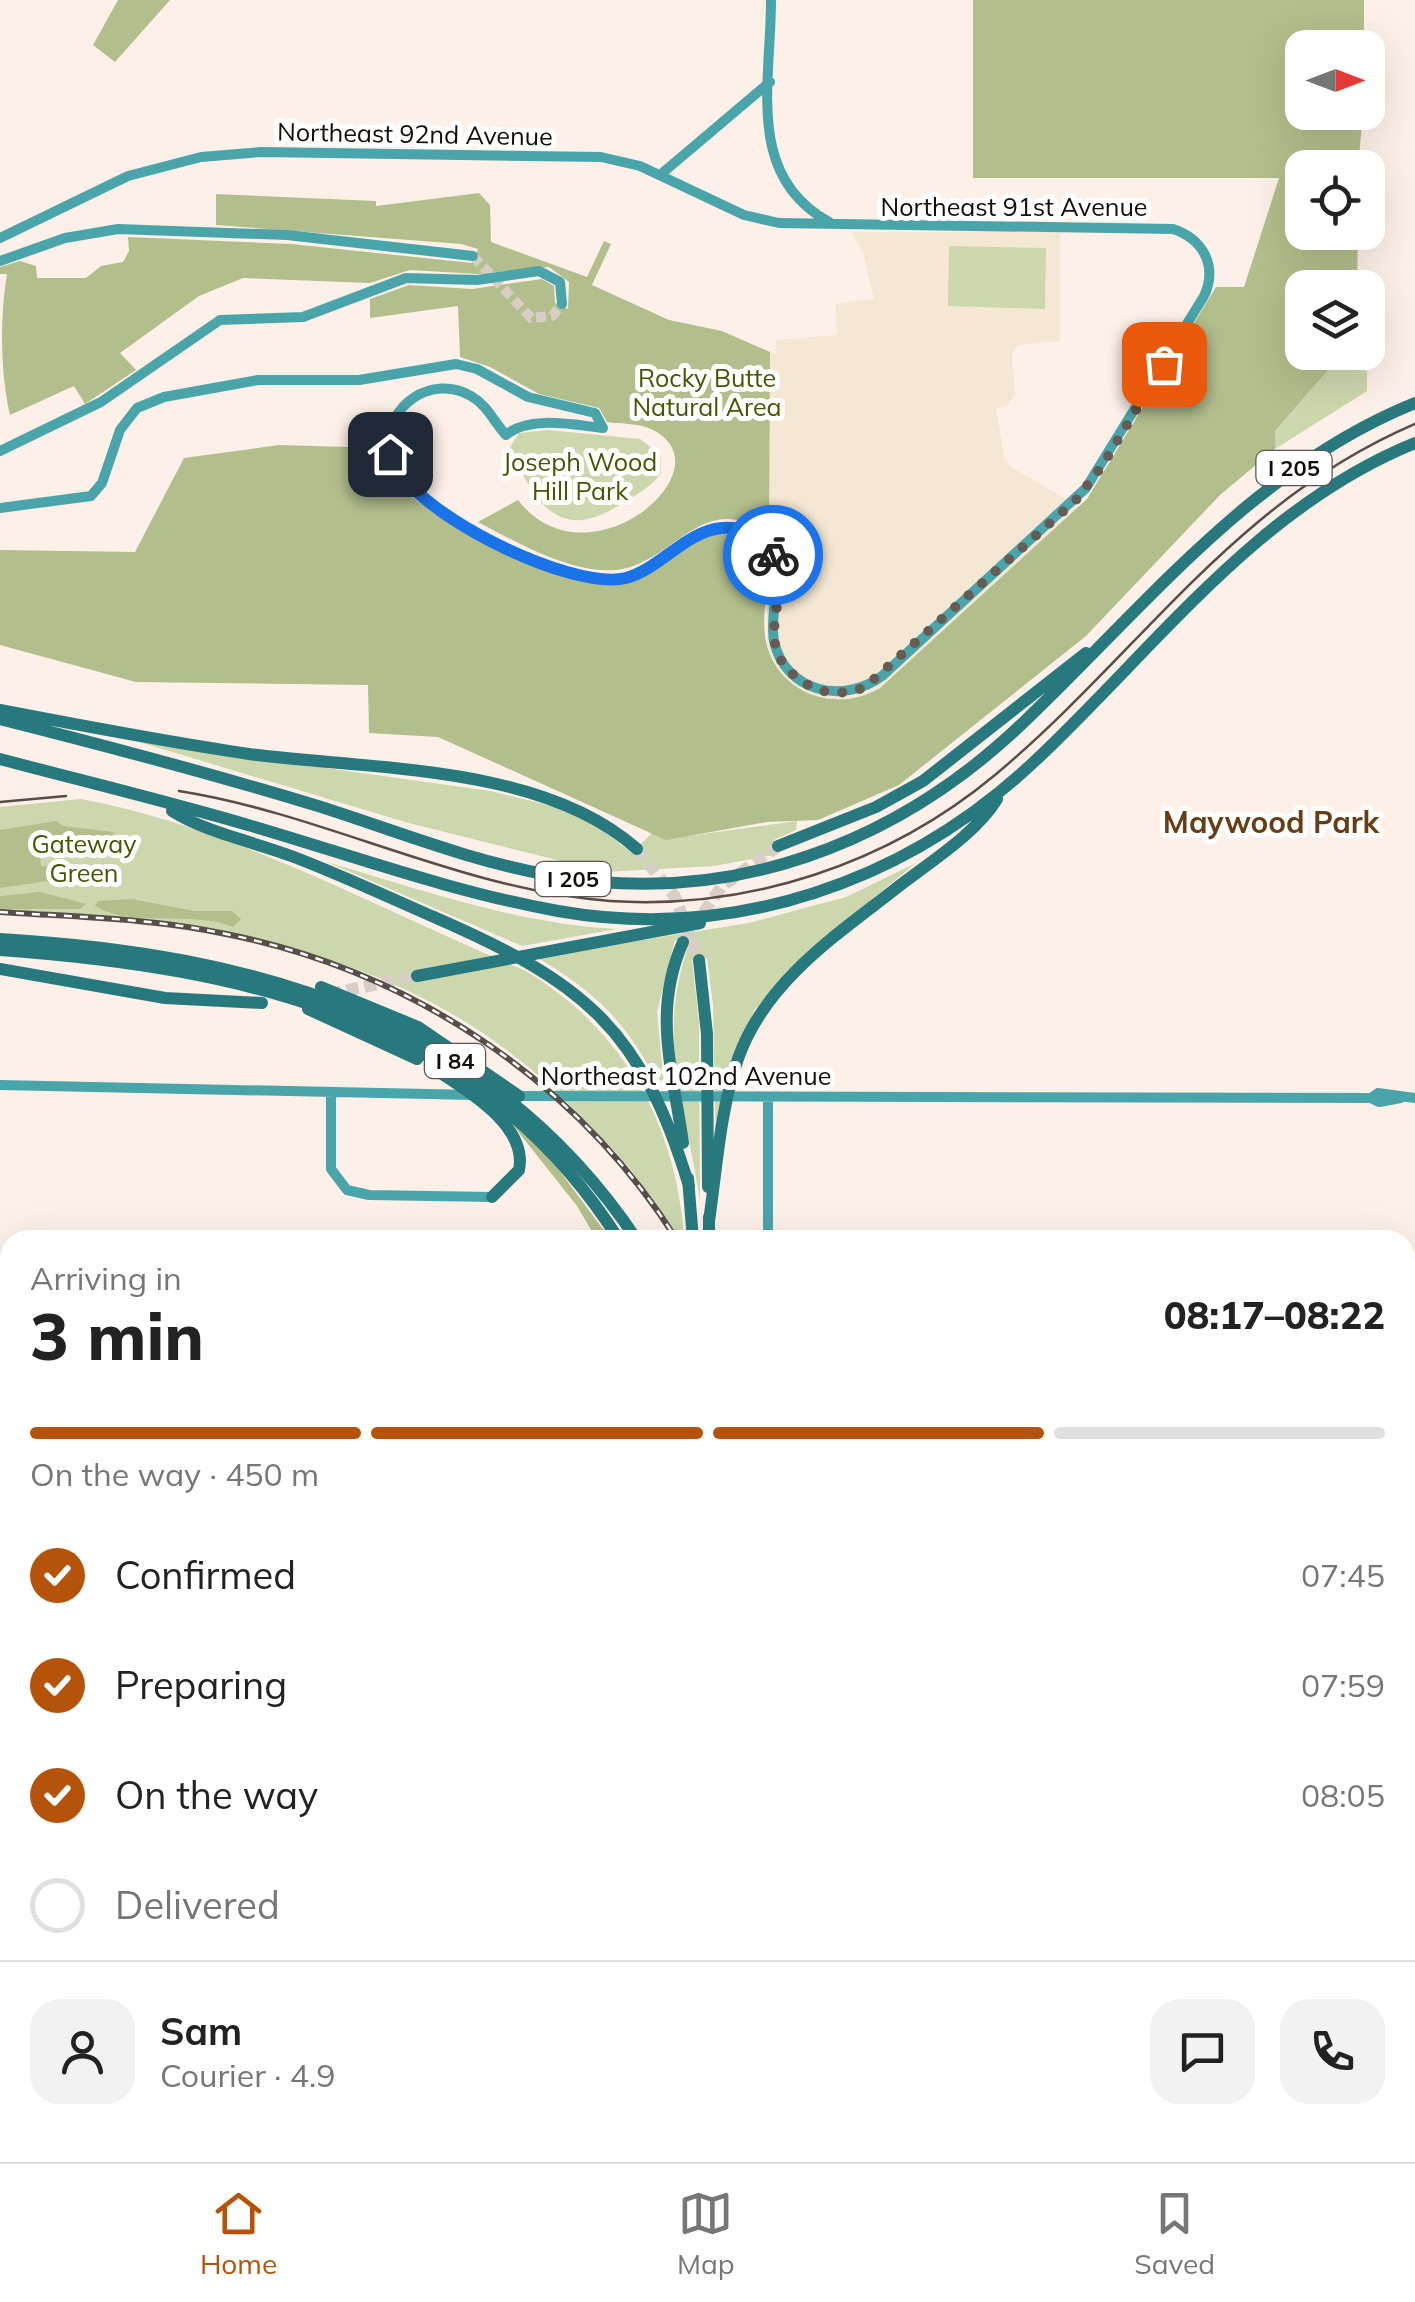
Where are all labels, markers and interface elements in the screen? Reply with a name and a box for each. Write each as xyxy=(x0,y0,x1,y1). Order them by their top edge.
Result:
north arrow xyxy=(1285,30,1385,130)
map controls xyxy=(1285,30,1385,370)
street label: Northeast 92nd Avenue xyxy=(277,116,553,151)
button: locate xyxy=(1285,150,1385,250)
street label: Northeast 91st Avenue xyxy=(881,191,1147,222)
button: layers xyxy=(1285,270,1385,370)
pin xyxy=(1122,322,1207,407)
icon: bag xyxy=(1137,337,1192,392)
park label: Rocky Butte Natural Area xyxy=(632,362,782,422)
pin xyxy=(348,412,433,497)
icon: home xyxy=(363,427,418,482)
park label: Joseph Wood Hill Park xyxy=(503,446,657,506)
road number: I 205 xyxy=(1256,451,1332,485)
courier xyxy=(723,505,823,605)
icon: bike xyxy=(746,528,801,583)
district label: Maywood Park xyxy=(1163,803,1381,841)
park label: Gateway Green xyxy=(32,828,136,888)
road number: I 205 xyxy=(536,862,610,896)
road number: I 84 xyxy=(425,1044,485,1078)
street label: Northeast 102nd Avenue xyxy=(541,1060,831,1091)
text: Arriving in xyxy=(30,1258,182,1298)
text: 08:17–08:22 xyxy=(1164,1291,1385,1339)
text: 3 min xyxy=(30,1295,204,1376)
text: On the way · 450 m xyxy=(30,1454,319,1494)
icon: check xyxy=(30,1548,85,1603)
text: Confirmed xyxy=(115,1551,296,1599)
text: 07:45 xyxy=(1301,1555,1385,1595)
icon: check xyxy=(30,1658,85,1713)
text: Preparing xyxy=(115,1661,287,1709)
text: 07:59 xyxy=(1301,1665,1385,1705)
icon: check xyxy=(30,1768,85,1823)
text: On the way xyxy=(115,1771,318,1819)
text: 08:05 xyxy=(1301,1775,1385,1815)
text: Delivered xyxy=(115,1881,280,1929)
button: person xyxy=(30,1999,135,2104)
button: chat xyxy=(1150,1999,1255,2104)
button: phone xyxy=(1280,1999,1385,2104)
text: Sam xyxy=(160,2007,242,2055)
text: Courier · 4.9 xyxy=(160,2055,336,2095)
tab: Home xyxy=(200,2186,277,2281)
tab: Map xyxy=(677,2186,735,2281)
tab: Saved xyxy=(1134,2186,1215,2281)

